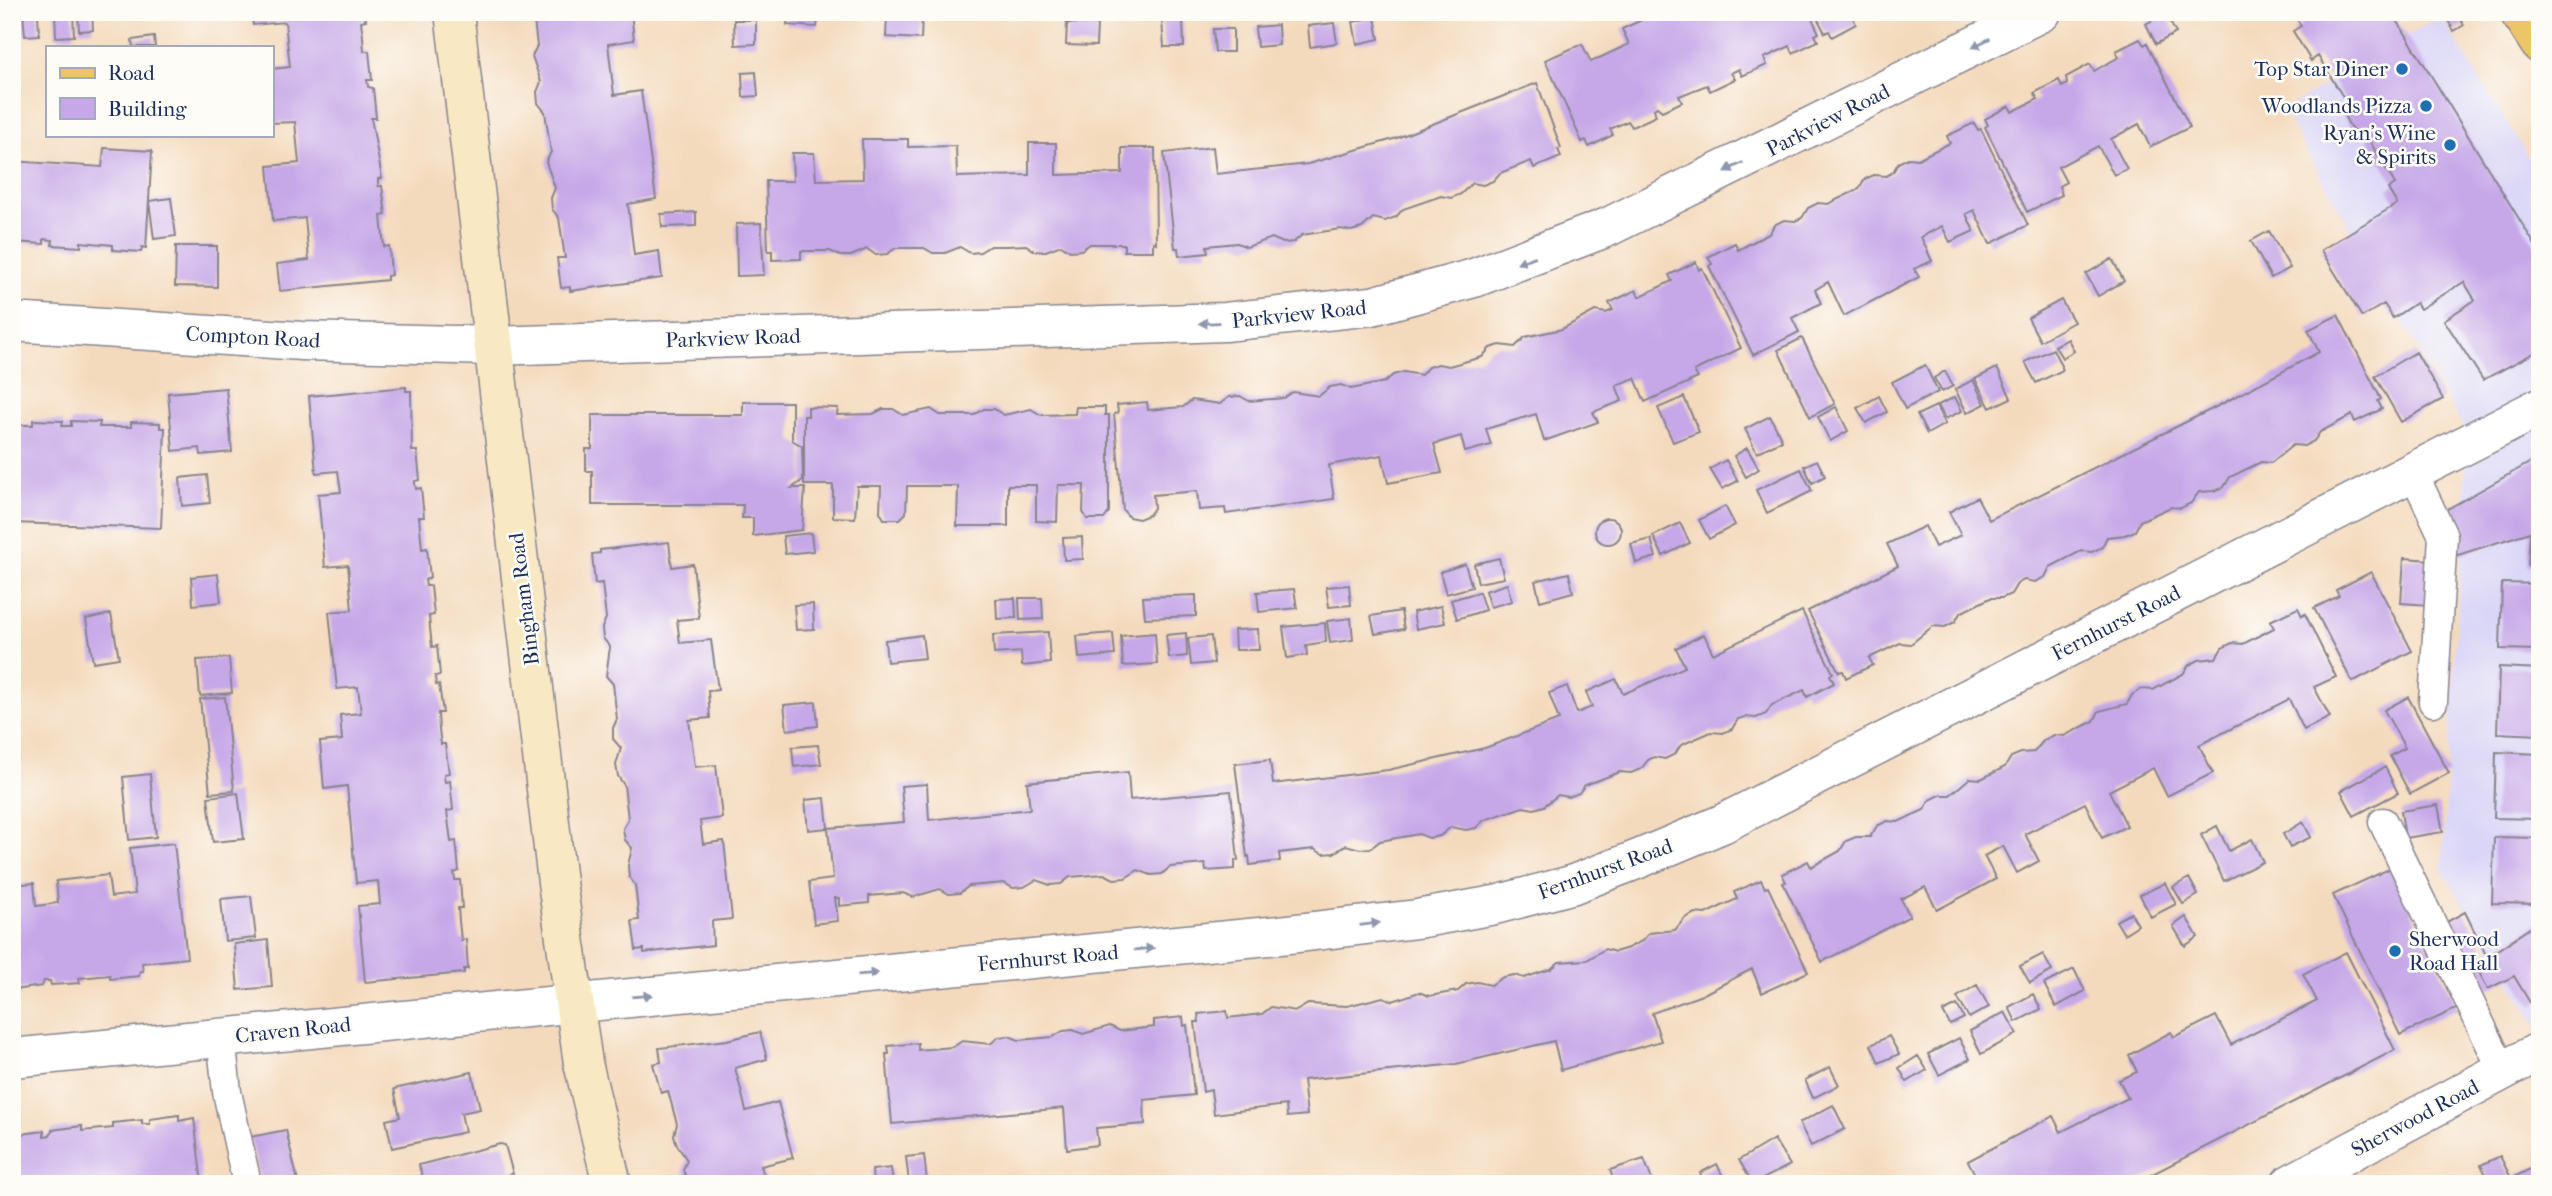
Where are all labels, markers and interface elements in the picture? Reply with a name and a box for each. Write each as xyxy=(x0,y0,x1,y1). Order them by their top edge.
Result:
one-way arrow xyxy=(1971,37,1991,48)
legend xyxy=(46,46,273,136)
place label: Top Star Diner xyxy=(2254,57,2388,81)
text: Road xyxy=(108,61,155,85)
marker: Top Star Diner xyxy=(2394,61,2410,77)
street label: Parkview Road xyxy=(1762,78,1894,161)
place label: Woodlands Pizza xyxy=(2261,94,2412,118)
text: Building xyxy=(108,97,187,121)
marker: Woodlands Pizza xyxy=(2418,98,2434,114)
place label: Ryan's Wine & Spirits xyxy=(2323,121,2436,169)
marker: Ryan's Wine & Spirits xyxy=(2442,137,2458,153)
one-way arrow xyxy=(1724,161,1744,172)
one-way arrow xyxy=(1516,255,1537,266)
street label: Parkview Road xyxy=(1230,295,1368,333)
one-way arrow xyxy=(1198,317,1220,328)
street label: Compton Road xyxy=(185,321,322,353)
street label: Parkview Road xyxy=(665,324,802,352)
street label: Bingham Road xyxy=(504,531,544,667)
street label: Fernhurst Road xyxy=(2048,580,2185,666)
street label: Fernhurst Road xyxy=(1534,833,1676,904)
one-way arrow xyxy=(1359,919,1381,930)
place label: Sherwood Road Hall xyxy=(2409,927,2499,975)
street label: Fernhurst Road xyxy=(976,940,1120,976)
one-way arrow xyxy=(1133,943,1155,954)
marker: Sherwood Road Hall xyxy=(2387,943,2403,959)
one-way arrow xyxy=(858,969,880,980)
one-way arrow xyxy=(631,990,653,1001)
street label: Craven Road xyxy=(234,1012,353,1048)
street label: Sherwood Road xyxy=(2347,1074,2483,1162)

